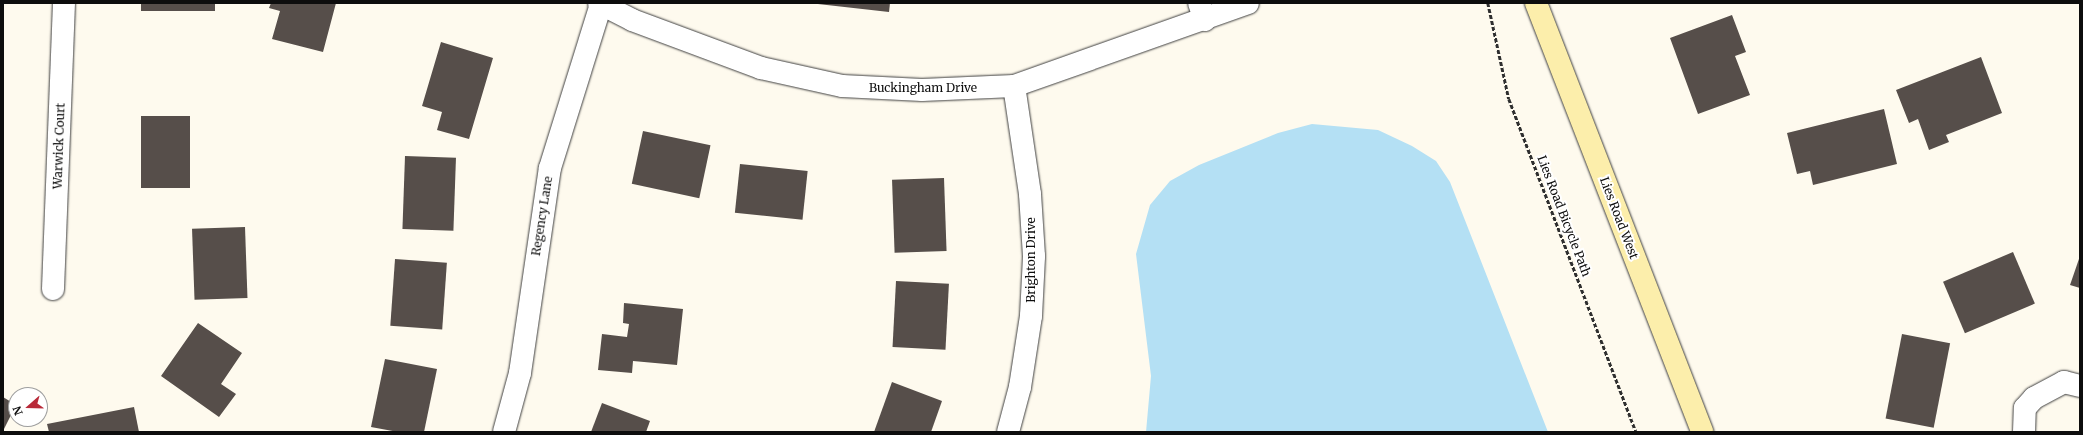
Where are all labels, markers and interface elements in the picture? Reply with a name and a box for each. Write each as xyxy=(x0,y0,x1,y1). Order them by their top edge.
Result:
street label: Buckingham Drive xyxy=(869,81,977,95)
street label: Warwick Court xyxy=(50,103,68,189)
street label: Lies Road Bicycle Path xyxy=(1534,154,1594,278)
street label: Regency Lane xyxy=(529,175,555,257)
street label: Lies Road West xyxy=(1597,175,1641,261)
street label: Brighton Drive xyxy=(1024,217,1038,303)
north arrow xyxy=(8,387,48,427)
text: N xyxy=(10,404,26,417)

